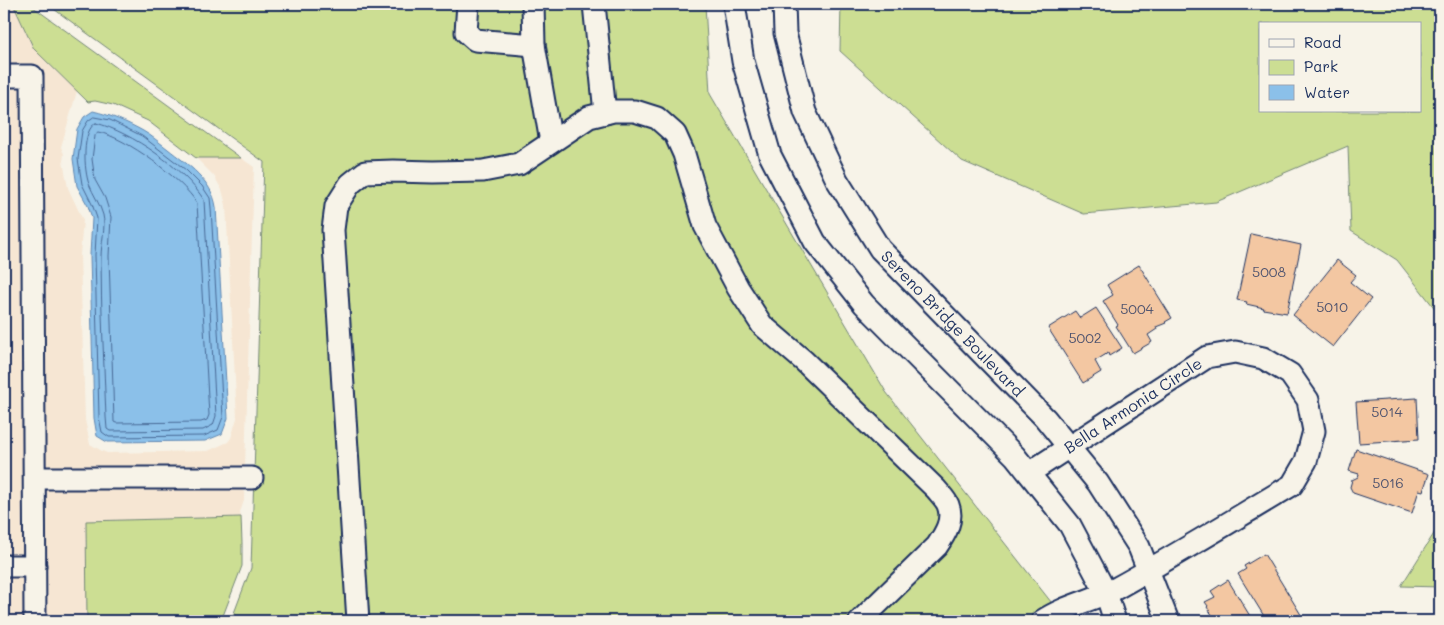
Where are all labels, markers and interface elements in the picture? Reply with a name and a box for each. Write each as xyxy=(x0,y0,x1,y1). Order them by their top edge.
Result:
legend xyxy=(1259,22,1422,112)
text: Road xyxy=(1304,32,1341,52)
text: Park xyxy=(1304,56,1338,76)
text: Water xyxy=(1304,82,1350,102)
street label: Sereno Bridge Boulevard xyxy=(877,245,1029,401)
house number: 5008 xyxy=(1252,262,1286,281)
house number: 5010 xyxy=(1316,297,1348,316)
house number: 5004 xyxy=(1120,299,1155,318)
house number: 5002 xyxy=(1068,328,1102,347)
street label: Bella Armonia Circle xyxy=(1059,352,1206,458)
house number: 5014 xyxy=(1371,402,1403,421)
house number: 5016 xyxy=(1372,473,1404,492)

